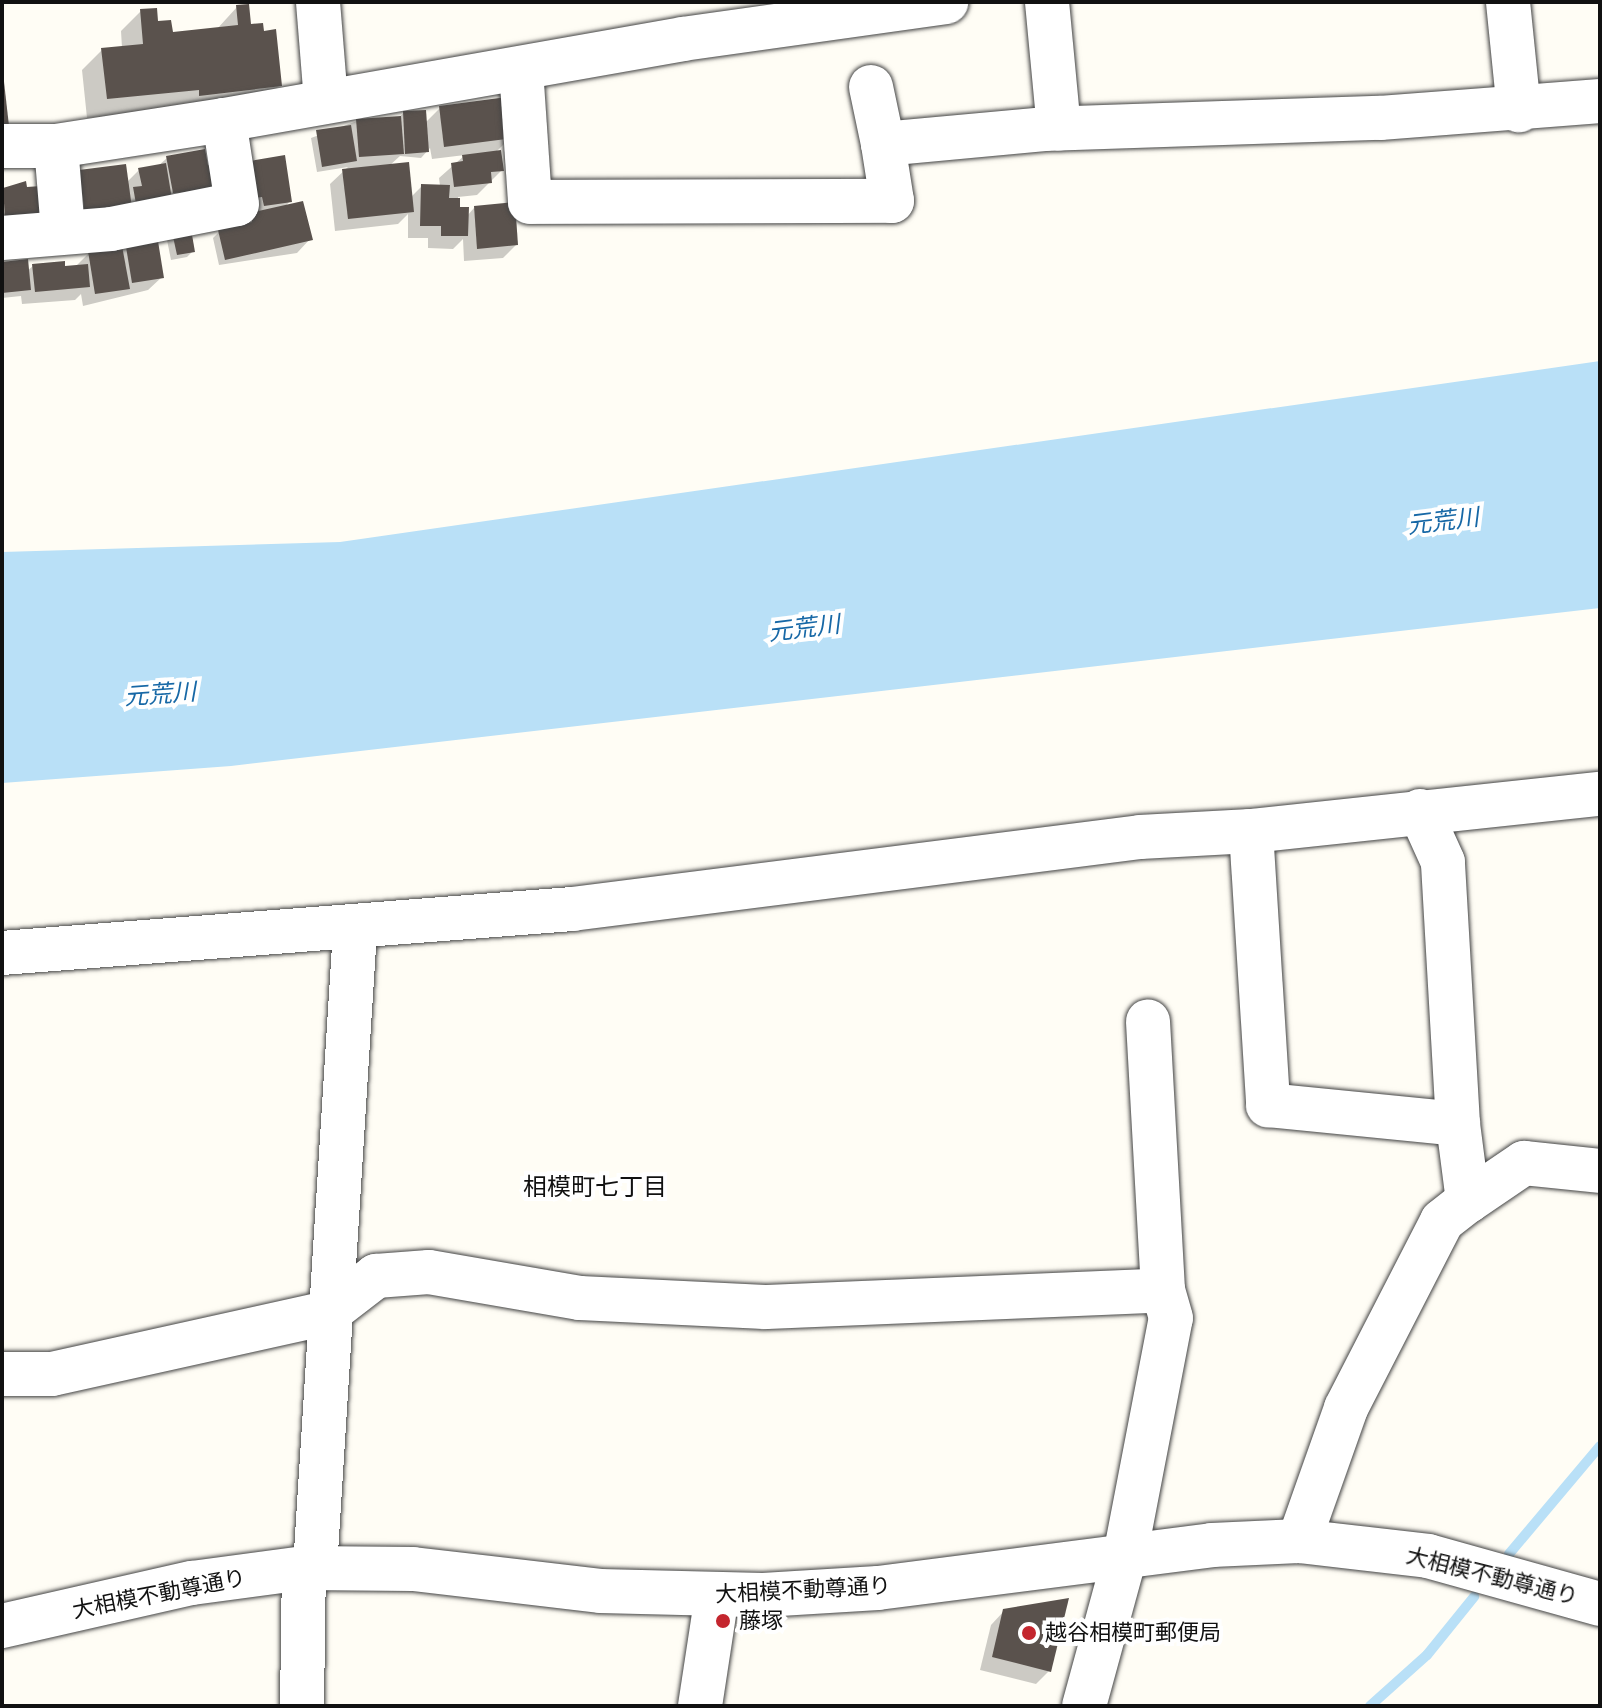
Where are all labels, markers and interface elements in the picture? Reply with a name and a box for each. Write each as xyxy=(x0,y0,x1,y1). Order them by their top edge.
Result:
water label: 元荒川 xyxy=(1406,502,1480,540)
water label: 元荒川 xyxy=(767,609,841,647)
water label: 元荒川 xyxy=(123,677,197,711)
district label: 相模町七丁目 xyxy=(523,1173,667,1201)
street label: 大相模不動尊通り xyxy=(1403,1542,1581,1610)
street label: 大相模不動尊通り xyxy=(70,1564,248,1624)
street label: 大相模不動尊通り xyxy=(714,1572,892,1608)
place label: 藤塚 xyxy=(739,1608,783,1634)
marker: 藤塚 xyxy=(714,1612,732,1630)
place label: 越谷相模町郵便局 xyxy=(1045,1620,1221,1646)
marker: 越谷相模町郵便局 xyxy=(1020,1624,1038,1642)

